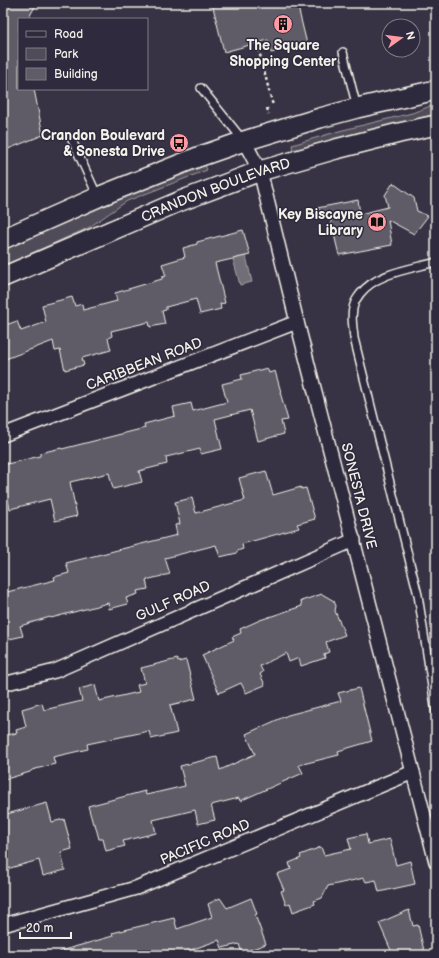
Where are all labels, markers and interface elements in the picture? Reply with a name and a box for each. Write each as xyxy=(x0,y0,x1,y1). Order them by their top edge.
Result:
building icon: The Square Shopping Center xyxy=(272,13,294,35)
legend xyxy=(18,18,148,90)
north arrow xyxy=(381,18,421,58)
text: Road xyxy=(54,27,83,42)
text: N xyxy=(403,30,418,41)
place label: The Square Shopping Center xyxy=(229,37,337,70)
text: Park xyxy=(54,47,78,62)
text: Building xyxy=(54,67,98,82)
place label: Crandon Boulevard & Sonesta Drive xyxy=(41,127,165,160)
bus stop icon: Crandon Boulevard & Sonesta Drive xyxy=(168,132,190,154)
street label: CRANDON BOULEVARD xyxy=(138,154,292,225)
place label: Key Biscayne Library xyxy=(278,206,364,239)
library icon: Key Biscayne Library xyxy=(366,211,388,233)
street label: CARIBBEAN ROAD xyxy=(84,334,204,394)
street label: SONESTA DRIVE xyxy=(338,441,380,551)
street label: GULF ROAD xyxy=(133,577,213,625)
street label: PACIFIC ROAD xyxy=(158,815,252,869)
scale bar xyxy=(20,914,71,940)
text: 20 m xyxy=(26,921,53,936)

